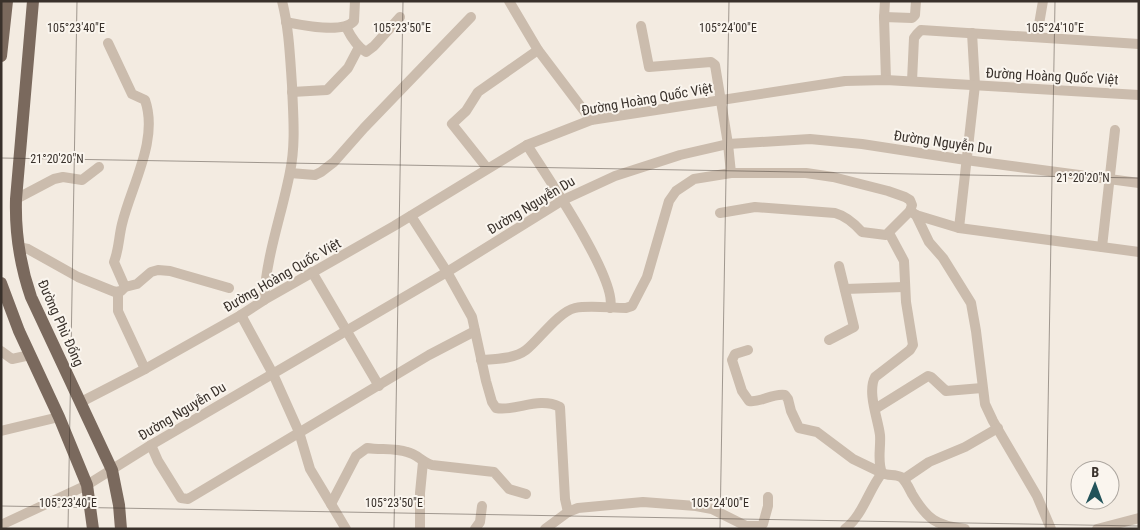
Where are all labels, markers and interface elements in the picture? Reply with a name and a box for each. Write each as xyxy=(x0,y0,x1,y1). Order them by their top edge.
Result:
text: 105°23'40"E xyxy=(47,21,105,35)
text: 105°23'50"E xyxy=(373,21,431,35)
text: 105°24'00"E xyxy=(699,21,757,35)
text: 105°24'10"E xyxy=(1026,21,1084,35)
street label: Đường Hoàng Quốc Việt xyxy=(985,65,1119,87)
street label: Đường Hoàng Quốc Việt xyxy=(580,80,714,118)
street label: Đường Nguyễn Du xyxy=(893,127,993,157)
text: 21°20'20"N xyxy=(30,152,84,166)
text: 21°20'20"N xyxy=(1056,171,1110,185)
street label: Đường Nguyễn Du xyxy=(484,173,578,237)
street label: Đường Hoàng Quốc Việt xyxy=(220,235,344,315)
street label: Đường Phù Đổng xyxy=(35,277,87,369)
street label: Đường Nguyễn Du xyxy=(135,379,229,443)
north arrow xyxy=(1070,460,1120,510)
text: B xyxy=(1091,464,1099,480)
text: 105°23'40"E xyxy=(39,496,97,510)
text: 105°23'50"E xyxy=(365,496,423,510)
text: 105°24'00"E xyxy=(691,496,749,510)

